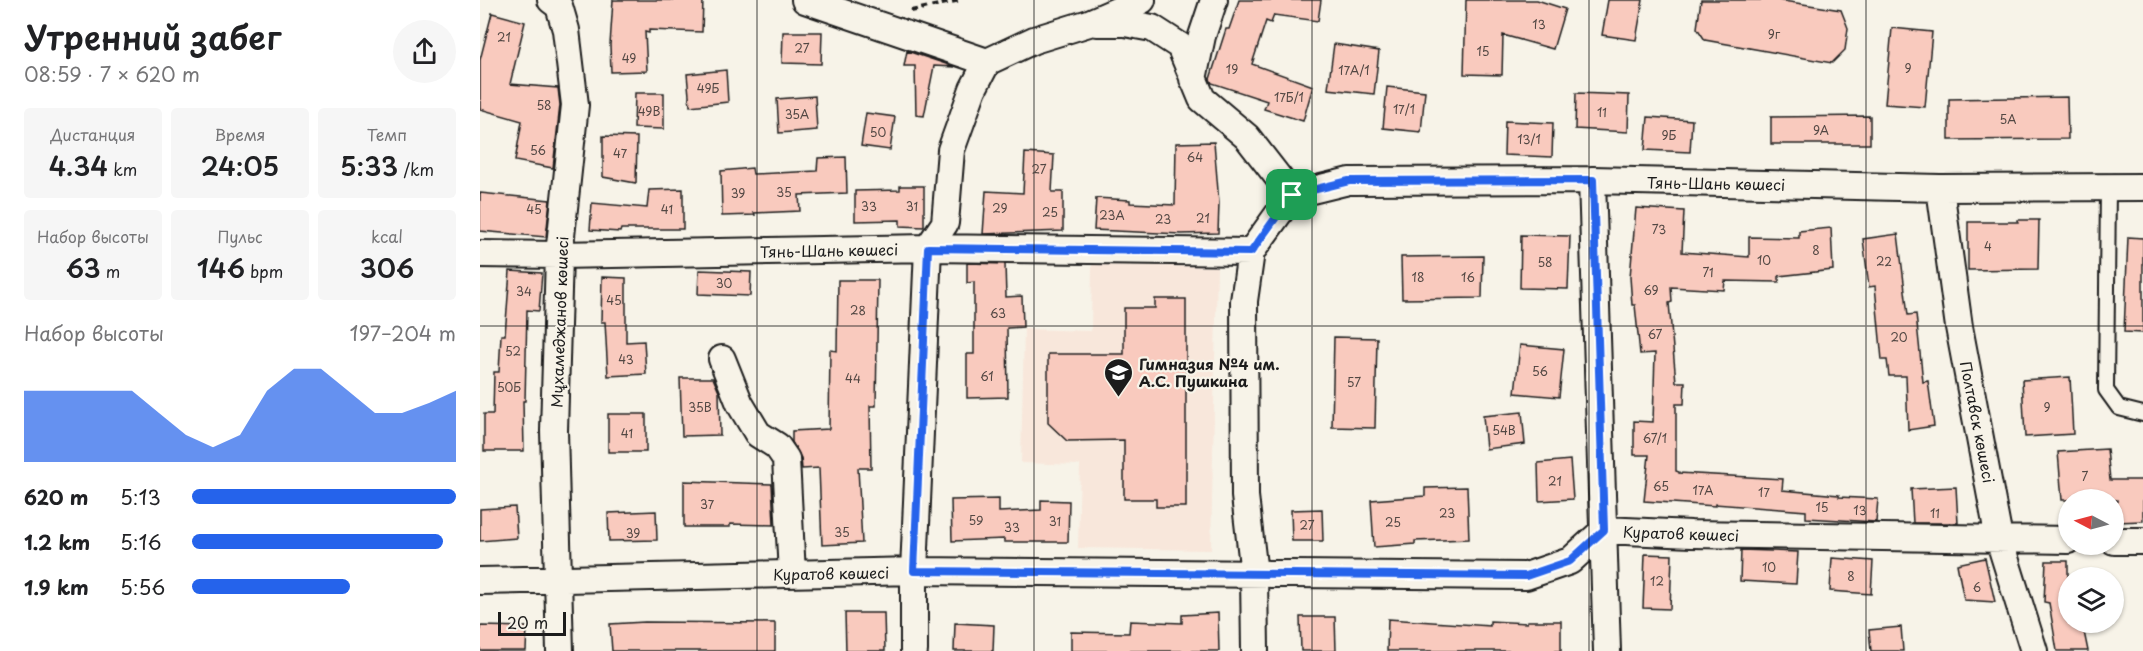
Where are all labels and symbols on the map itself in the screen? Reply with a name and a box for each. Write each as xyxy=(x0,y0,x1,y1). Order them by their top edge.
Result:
house number: 13 xyxy=(1532,15,1546,33)
house number: 9г xyxy=(1768,25,1781,43)
house number: 21 xyxy=(497,28,511,46)
house number: 27 xyxy=(795,39,810,57)
house number: 15 xyxy=(1476,42,1490,60)
house number: 49 xyxy=(622,49,636,67)
house number: 9 xyxy=(1904,59,1912,77)
house number: 19 xyxy=(1226,60,1238,78)
house number: 17А/1 xyxy=(1338,61,1370,79)
house number: 49Б xyxy=(697,79,719,97)
house number: 17Б/1 xyxy=(1274,88,1304,106)
house number: 58 xyxy=(536,96,552,114)
house number: 17/1 xyxy=(1393,100,1415,118)
house number: 49В xyxy=(638,102,660,120)
house number: 11 xyxy=(1597,103,1607,121)
house number: 35А xyxy=(785,105,809,123)
house number: 5А xyxy=(2000,110,2016,128)
house number: 9А xyxy=(1813,121,1829,139)
house number: 50 xyxy=(870,123,886,141)
house number: 9Б xyxy=(1662,126,1677,144)
house number: 13/1 xyxy=(1517,130,1541,148)
house number: 56 xyxy=(530,141,546,159)
house number: 47 xyxy=(613,144,628,162)
house number: 64 xyxy=(1187,148,1203,166)
house number: 27 xyxy=(1032,160,1047,178)
pin xyxy=(1266,169,1317,220)
street label: Тянь-Шань көшесі xyxy=(1647,170,1785,196)
house number: 35 xyxy=(776,183,792,201)
house number: 39 xyxy=(731,184,745,202)
house number: 33 xyxy=(861,197,877,215)
house number: 31 xyxy=(906,197,918,215)
house number: 29 xyxy=(992,199,1008,217)
house number: 45 xyxy=(526,200,542,218)
house number: 41 xyxy=(661,200,673,218)
house number: 25 xyxy=(1042,203,1058,221)
house number: 23А xyxy=(1099,206,1125,224)
house number: 21 xyxy=(1196,209,1210,227)
house number: 23 xyxy=(1155,210,1171,228)
house number: 73 xyxy=(1652,220,1666,238)
street label: Мұхамеджанов көшесі xyxy=(545,236,573,408)
street label: Тянь-Шань көшесі xyxy=(760,237,898,263)
house number: 4 xyxy=(1984,237,1992,255)
house number: 8 xyxy=(1812,241,1820,259)
house number: 10 xyxy=(1757,251,1771,269)
house number: 22 xyxy=(1876,252,1892,270)
house number: 58 xyxy=(1537,253,1553,271)
house number: 71 xyxy=(1702,263,1714,281)
house number: 18 xyxy=(1412,268,1424,286)
house number: 16 xyxy=(1461,268,1475,286)
house number: 30 xyxy=(716,274,733,292)
house number: 69 xyxy=(1643,281,1659,299)
house number: 34 xyxy=(516,282,532,300)
house number: 45 xyxy=(606,291,622,309)
house number: 28 xyxy=(850,301,866,319)
house number: 63 xyxy=(990,304,1006,322)
house number: 67 xyxy=(1648,325,1663,343)
house number: 20 xyxy=(1890,328,1908,346)
house number: 52 xyxy=(505,342,521,360)
house number: 43 xyxy=(618,350,634,368)
place label: Гимназия №4 им. А.С. Пушкина xyxy=(1139,352,1280,392)
school or university icon: Гимназия №4 им. А.С. Пушкина xyxy=(1102,356,1134,398)
street label: Полтавск көшесі xyxy=(1955,359,2001,485)
house number: 56 xyxy=(1532,362,1548,380)
house number: 61 xyxy=(980,367,994,385)
house number: 44 xyxy=(845,369,861,387)
house number: 57 xyxy=(1347,373,1361,391)
house number: 50Б xyxy=(497,378,521,396)
house number: 35В xyxy=(688,398,712,416)
house number: 9 xyxy=(2043,398,2051,416)
house number: 54В xyxy=(1492,421,1516,439)
house number: 41 xyxy=(621,424,633,442)
house number: 67/1 xyxy=(1643,429,1667,447)
house number: 7 xyxy=(2082,467,2089,485)
house number: 21 xyxy=(1548,472,1562,490)
house number: 65 xyxy=(1653,477,1669,495)
house number: 17А xyxy=(1693,481,1713,499)
house number: 17 xyxy=(1758,483,1770,501)
north arrow xyxy=(2058,489,2124,555)
house number: 37 xyxy=(700,495,715,513)
house number: 15 xyxy=(1815,498,1829,516)
house number: 13 xyxy=(1853,501,1867,519)
house number: 23 xyxy=(1439,504,1455,522)
house number: 11 xyxy=(1930,504,1940,522)
house number: 59 xyxy=(969,511,983,529)
house number: 31 xyxy=(1049,512,1061,530)
house number: 25 xyxy=(1385,513,1401,531)
house number: 27 xyxy=(1300,516,1315,534)
house number: 33 xyxy=(1004,518,1020,536)
street label: Куратов көшесі xyxy=(1622,519,1740,547)
house number: 35 xyxy=(834,523,850,541)
house number: 39 xyxy=(626,524,640,542)
house number: 10 xyxy=(1762,558,1776,576)
street label: Куратов көшесі xyxy=(773,560,889,586)
house number: 8 xyxy=(1847,567,1855,585)
house number: 12 xyxy=(1650,572,1664,590)
house number: 6 xyxy=(1973,578,1981,596)
scale bar xyxy=(498,609,566,636)

